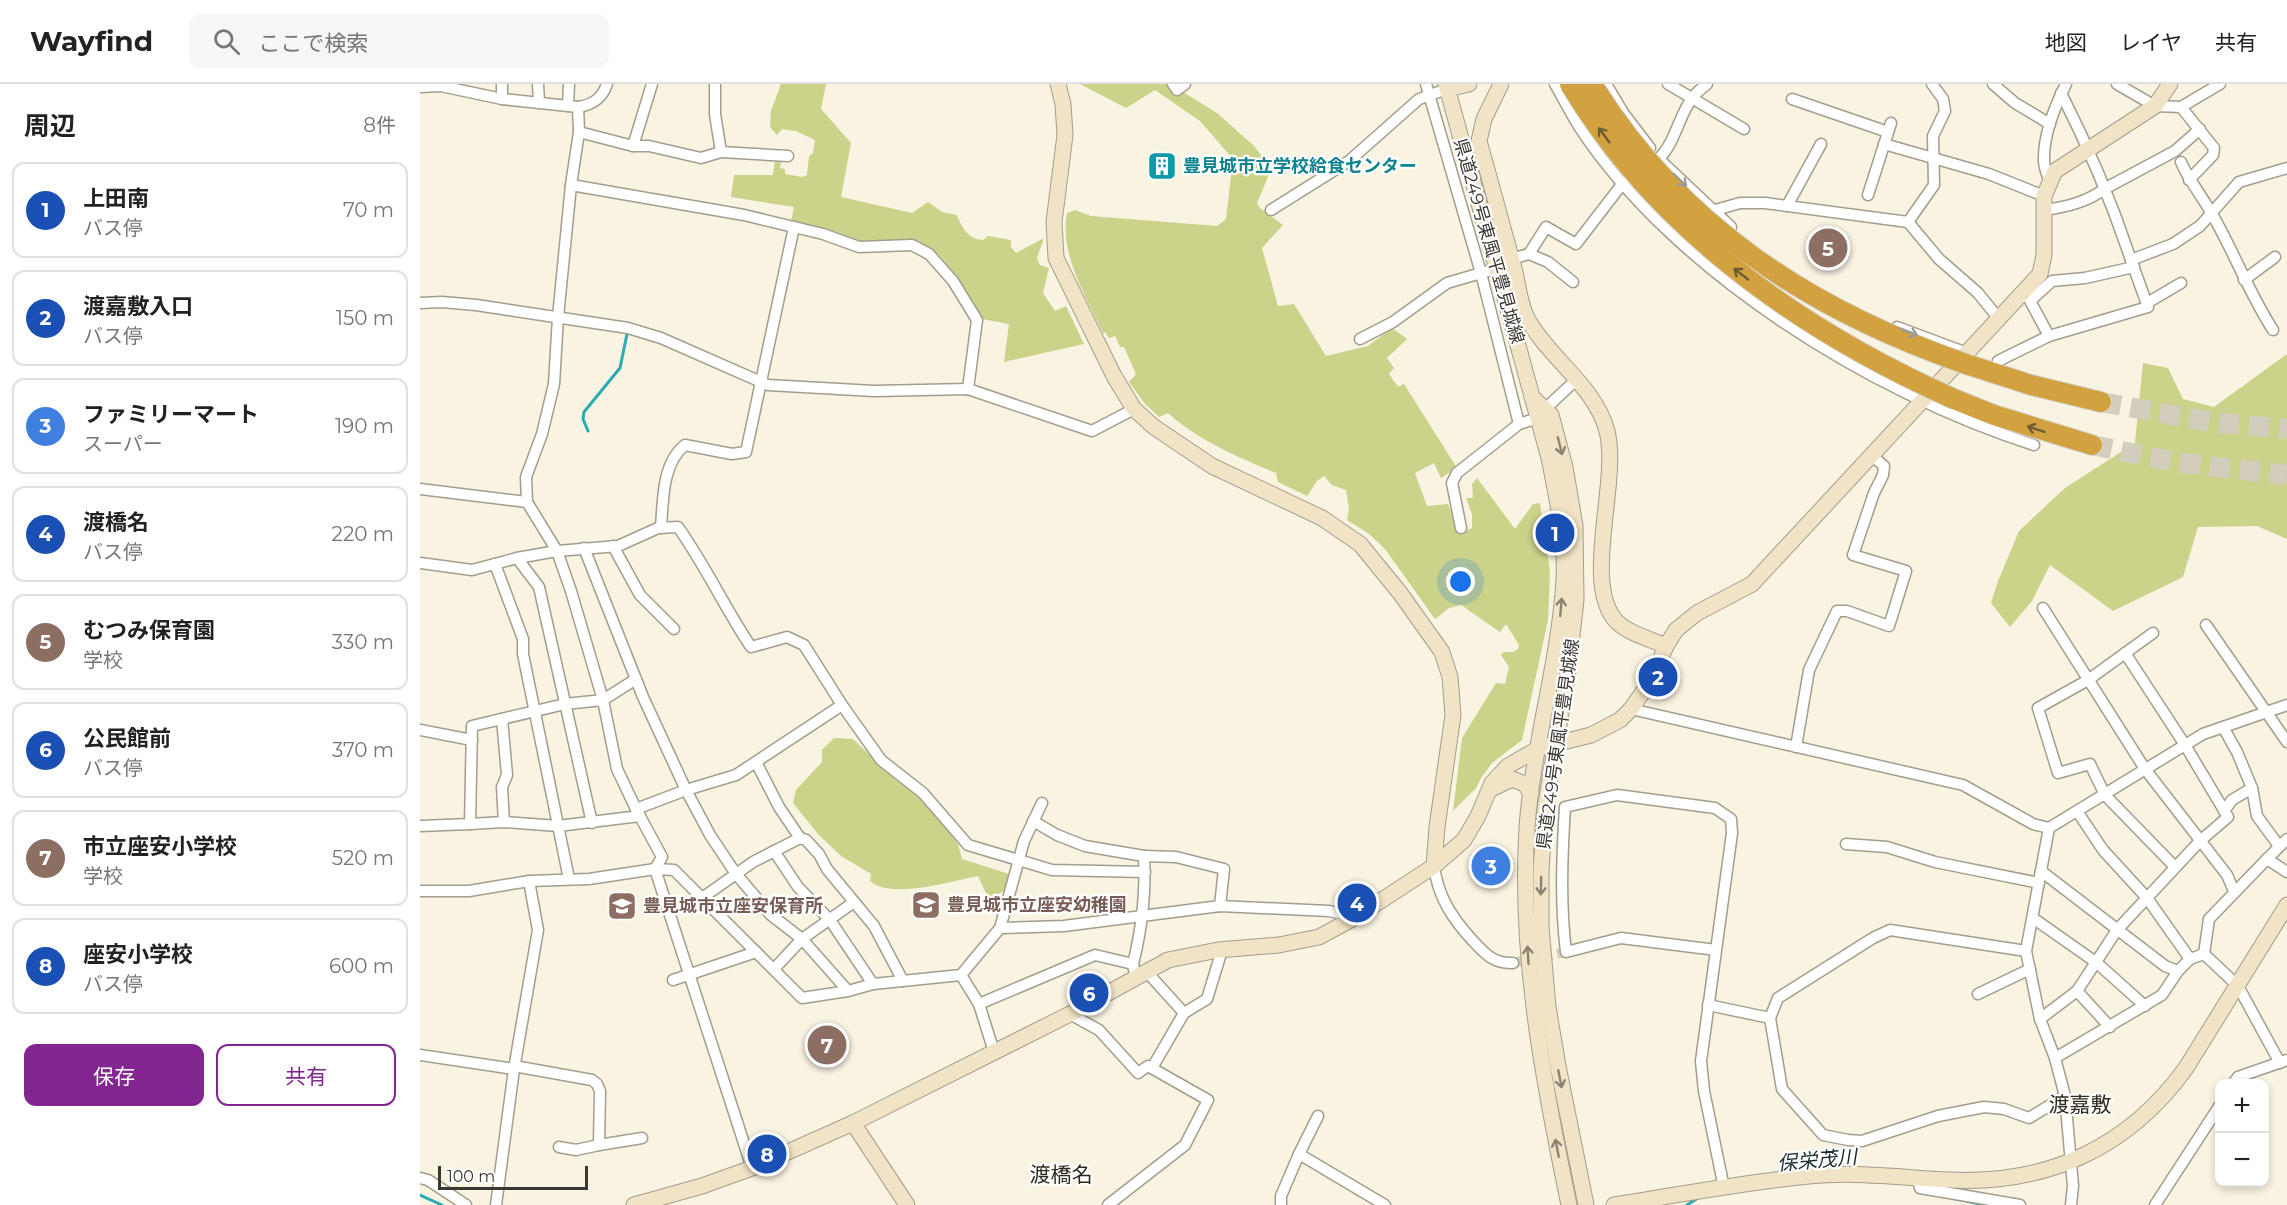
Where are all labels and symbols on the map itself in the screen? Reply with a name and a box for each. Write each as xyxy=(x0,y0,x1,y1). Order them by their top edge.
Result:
one-way arrow xyxy=(1598,128,1611,144)
street label: 県道249号東風平豊見城線 xyxy=(1449,136,1529,346)
building icon: 豊見城市立学校給食センター xyxy=(1146,150,1178,182)
place label: 豊見城市立学校給食センター xyxy=(1183,155,1417,177)
one-way arrow xyxy=(1672,172,1687,187)
pin: 5 xyxy=(1808,226,1848,270)
one-way arrow xyxy=(1733,267,1749,280)
one-way arrow xyxy=(1899,327,1918,338)
one-way arrow xyxy=(2027,423,2046,434)
one-way arrow xyxy=(1554,437,1566,456)
pin: 1 xyxy=(1536,510,1574,556)
your location xyxy=(1446,567,1475,596)
one-way arrow xyxy=(1556,598,1567,618)
street label: 県道249号東風平豊見城線 xyxy=(1532,637,1584,851)
pin: 2 xyxy=(1638,654,1678,700)
pin: 3 xyxy=(1472,844,1510,888)
one-way arrow xyxy=(1535,875,1547,895)
pin: 4 xyxy=(1338,880,1376,926)
school or university icon: 豊見城市立座安幼稚園 xyxy=(910,889,942,921)
school or university icon: 豊見城市立座安保育所 xyxy=(606,890,638,922)
place label: 豊見城市立座安幼稚園 xyxy=(947,894,1127,916)
place label: 豊見城市立座安保育所 xyxy=(643,895,823,917)
one-way arrow xyxy=(1523,946,1534,965)
pin: 6 xyxy=(1070,970,1108,1016)
pin: 7 xyxy=(808,1022,846,1068)
one-way arrow xyxy=(1555,1069,1566,1088)
district label: 渡嘉敷 xyxy=(2049,1092,2112,1117)
pin: 8 xyxy=(748,1132,786,1176)
one-way arrow xyxy=(1551,1138,1562,1158)
water label: 保栄茂川 xyxy=(1776,1144,1860,1175)
district label: 渡橋名 xyxy=(1030,1162,1093,1187)
scale bar xyxy=(438,1163,588,1190)

